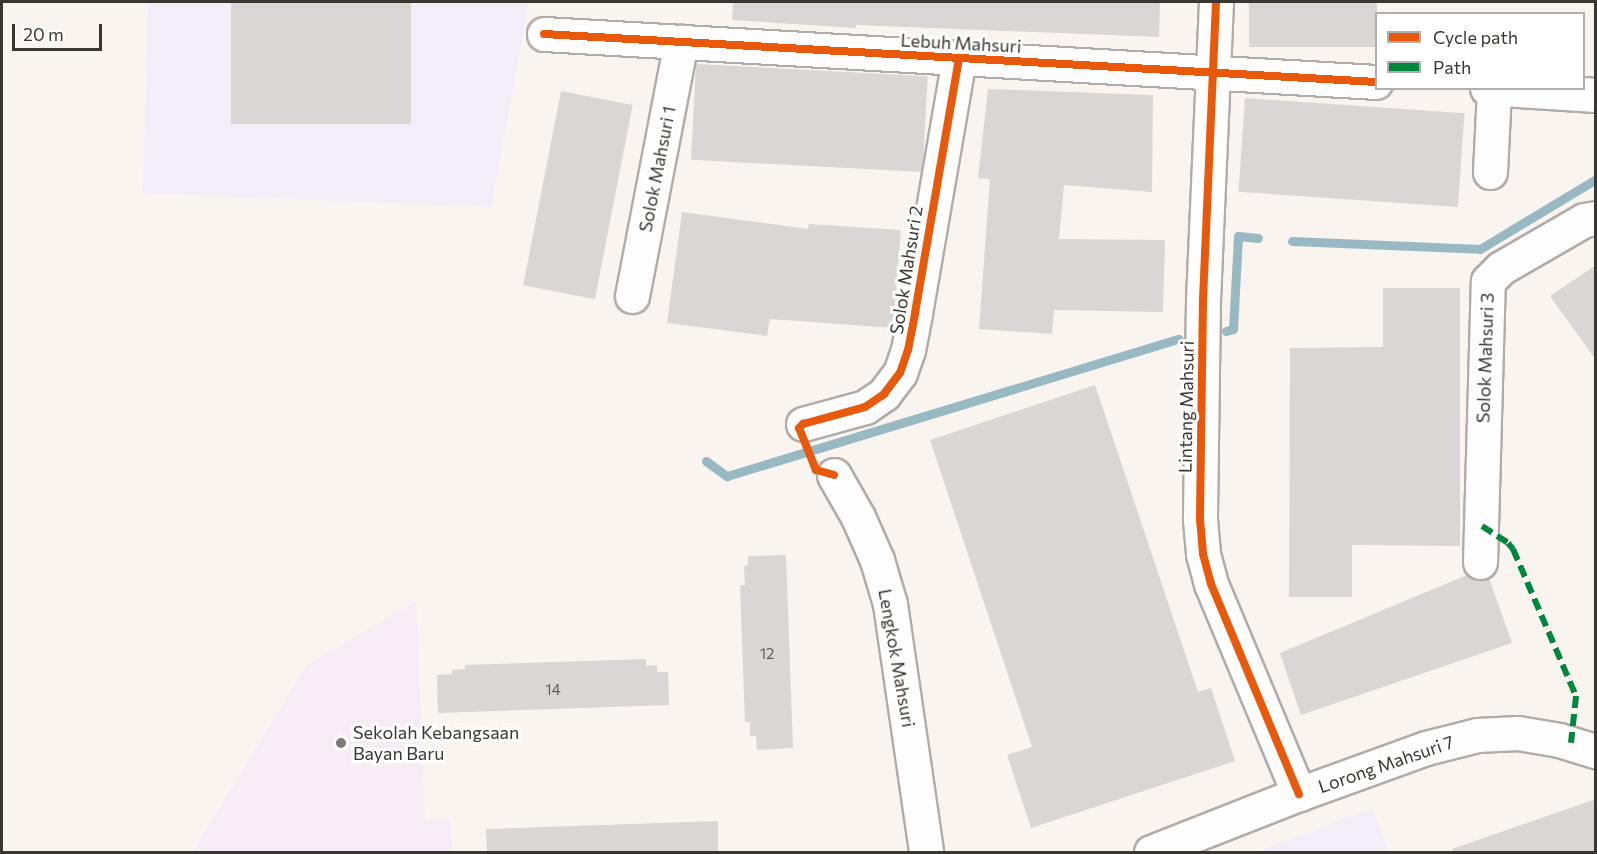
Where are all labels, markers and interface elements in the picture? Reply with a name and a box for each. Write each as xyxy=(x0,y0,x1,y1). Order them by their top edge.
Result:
scale bar xyxy=(15,12,105,50)
legend xyxy=(1375,12,1585,90)
text: 20 m xyxy=(23,23,64,45)
text: Cycle path xyxy=(1433,26,1518,48)
street label: Lebuh Mahsuri xyxy=(900,29,1022,57)
text: Path xyxy=(1433,56,1471,78)
street label: Solok Mahsuri 1 xyxy=(634,104,680,234)
street label: Solok Mahsuri 2 xyxy=(885,204,927,336)
street label: Solok Mahsuri 3 xyxy=(1472,292,1498,424)
street label: Lintang Mahsuri xyxy=(1174,341,1198,473)
street label: Lengkok Mahsuri xyxy=(874,587,920,729)
house number: 12 xyxy=(760,645,774,663)
house number: 14 xyxy=(545,681,561,699)
place label: Sekolah Kebangsaan Bayan Baru xyxy=(353,722,519,764)
street label: Lorong Mahsuri 7 xyxy=(1315,731,1457,797)
marker: Sekolah Kebangsaan Bayan Baru xyxy=(334,736,348,750)

